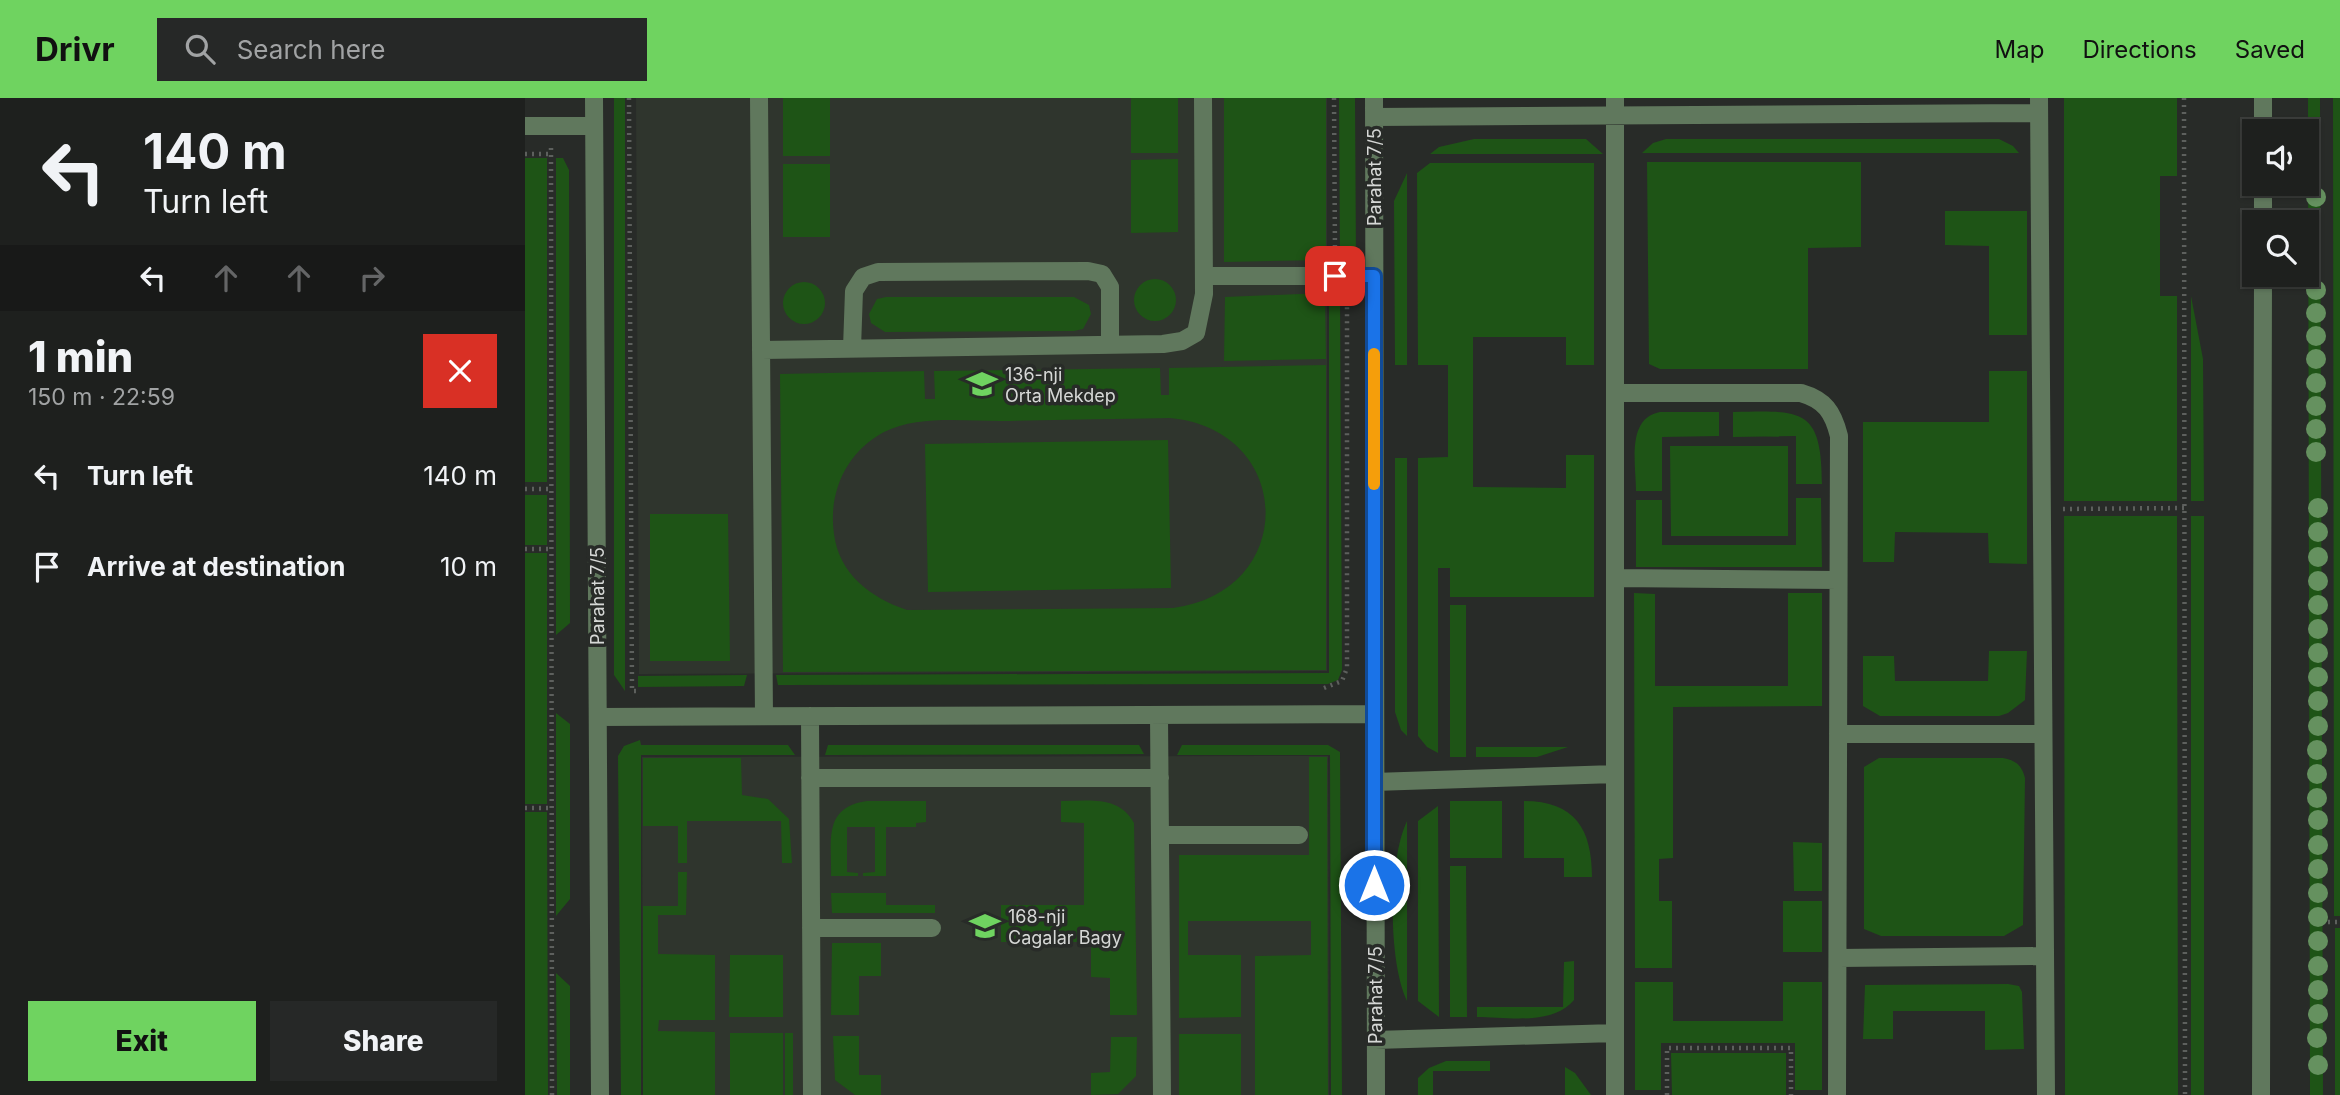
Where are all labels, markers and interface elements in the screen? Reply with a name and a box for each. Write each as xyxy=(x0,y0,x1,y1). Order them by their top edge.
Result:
search box xyxy=(157,18,647,81)
text: Drivr xyxy=(35,29,115,69)
icon: search xyxy=(181,30,219,68)
text: Search here xyxy=(237,34,385,65)
text: Map xyxy=(1995,35,2044,64)
text: Directions xyxy=(2082,35,2197,64)
text: Saved xyxy=(2235,35,2305,64)
map controls xyxy=(2242,119,2319,287)
button: sound xyxy=(2242,119,2319,196)
text: 140 m xyxy=(143,122,287,181)
icon: left xyxy=(28,126,119,217)
street label: Parahat 7/5 xyxy=(1364,128,1385,226)
text: Turn left xyxy=(143,182,268,221)
button: search xyxy=(2242,210,2319,287)
pin xyxy=(1305,246,1365,306)
icon: arrive xyxy=(1316,257,1354,295)
icon: left xyxy=(134,259,172,297)
icon: ahead xyxy=(207,259,245,297)
icon: ahead xyxy=(280,259,318,297)
icon: right xyxy=(353,259,391,297)
text: 1 min xyxy=(28,331,133,382)
button: close xyxy=(423,334,497,408)
place label: 136-nji Orta Mekdep xyxy=(1005,364,1116,406)
school or university icon: 136-nji Orta Mekdep xyxy=(965,367,999,401)
text: 150 m · 22:59 xyxy=(28,383,175,411)
icon: left xyxy=(28,457,66,495)
text: Turn left xyxy=(87,460,193,491)
text: 140 m xyxy=(423,460,497,491)
street label: Parahat 7/5 xyxy=(587,547,608,645)
icon: arrive xyxy=(28,548,66,586)
text: Arrive at destination xyxy=(87,551,346,582)
text: 10 m xyxy=(440,551,497,582)
position arrow xyxy=(1337,848,1411,922)
place label: 168-nji Cagalar Bagy xyxy=(1008,906,1122,948)
school or university icon: 168-nji Cagalar Bagy xyxy=(968,909,1002,943)
street label: Parahat 7/5 xyxy=(1365,946,1386,1044)
button: Exit xyxy=(28,1001,256,1081)
button: Share xyxy=(270,1001,497,1081)

